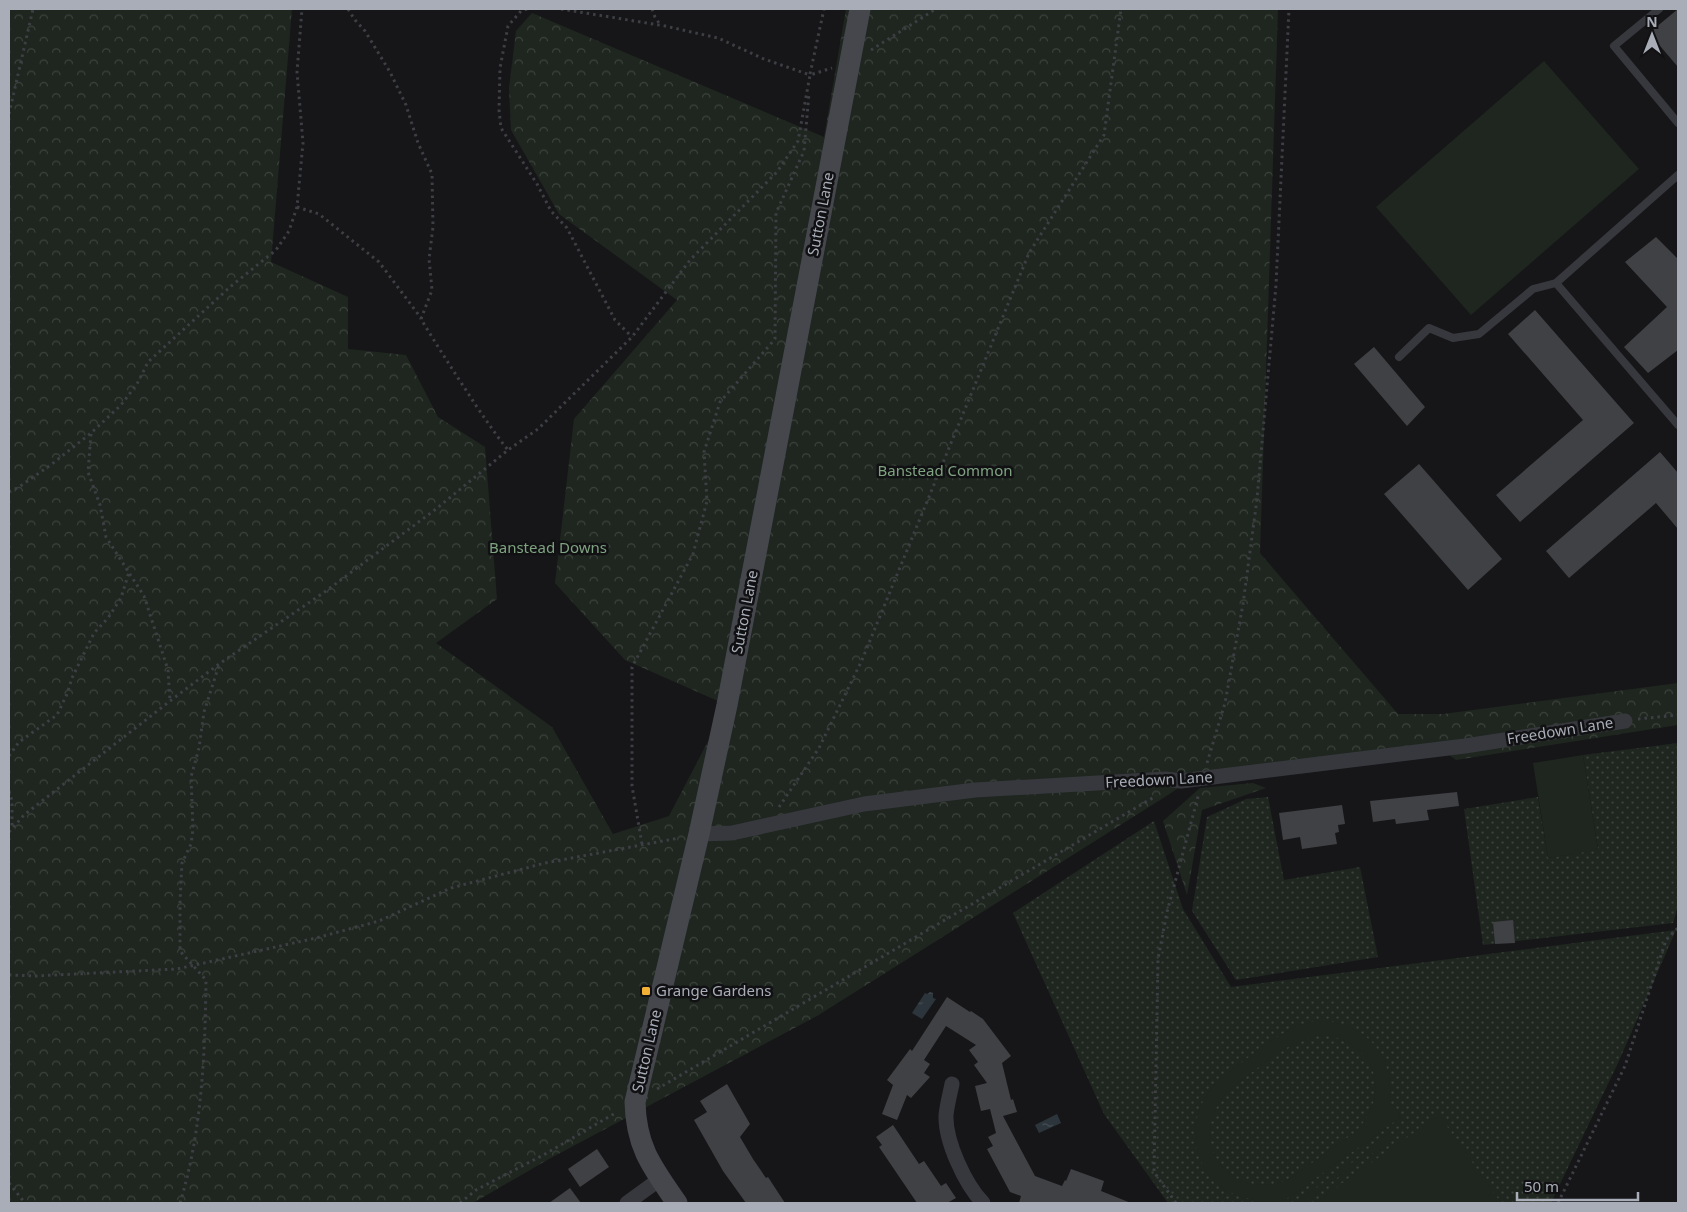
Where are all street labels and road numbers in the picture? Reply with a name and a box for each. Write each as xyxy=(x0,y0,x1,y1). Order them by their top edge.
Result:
street label: Sutton Lane xyxy=(802,170,838,257)
street label: Sutton Lane xyxy=(726,568,762,655)
street label: Freedown Lane xyxy=(1505,712,1615,748)
street label: Freedown Lane xyxy=(1105,766,1213,792)
street label: Sutton Lane xyxy=(627,1007,665,1094)

